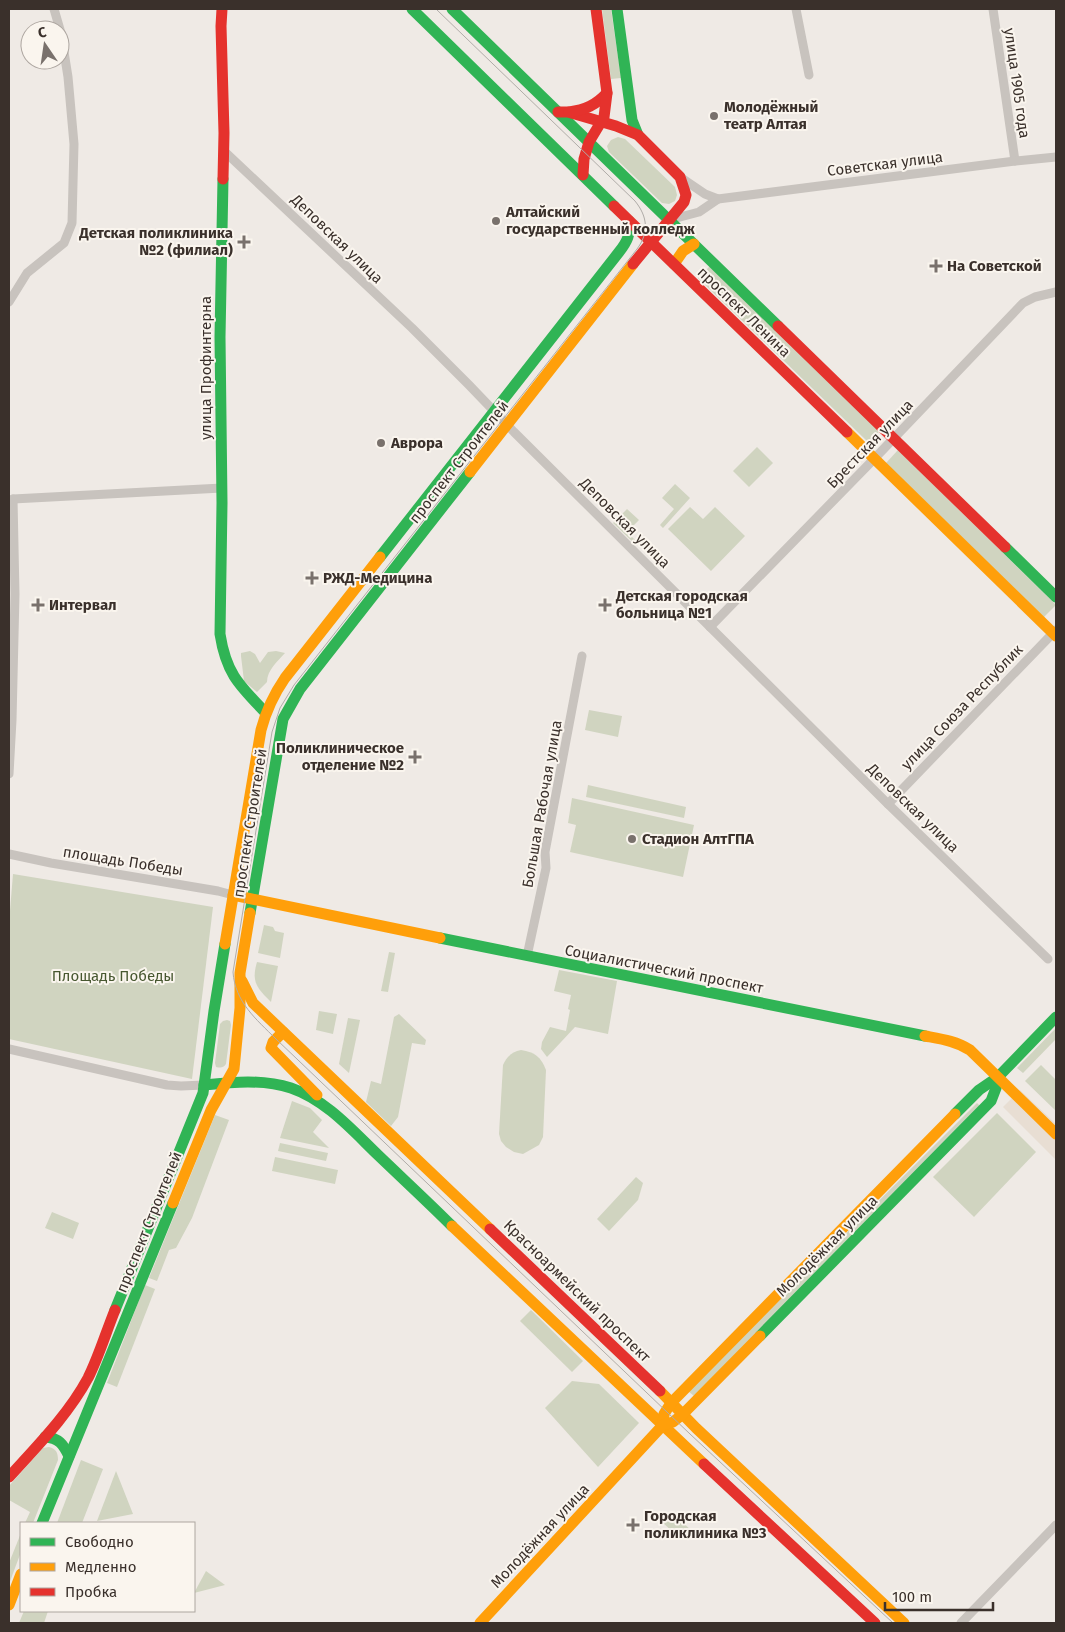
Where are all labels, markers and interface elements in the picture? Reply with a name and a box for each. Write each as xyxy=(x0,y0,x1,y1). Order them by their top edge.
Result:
north arrow xyxy=(20,20,70,70)
text: С xyxy=(36,24,48,42)
street label: улица 1905 года xyxy=(1000,27,1034,139)
place label: Молодёжный театр Алтая xyxy=(724,98,818,133)
marker: Молодёжный театр Алтая xyxy=(708,110,720,122)
street label: Советская улица xyxy=(826,148,944,180)
street label: Деповская улица xyxy=(287,190,387,287)
place label: Алтайский государственный колледж xyxy=(505,203,695,238)
marker: Алтайский государственный колледж xyxy=(490,215,502,227)
place label: Детская поликлиника №2 (филиал) xyxy=(78,224,233,259)
marker: Детская поликлиника №2 (филиал) xyxy=(237,235,251,249)
place label: На Советской xyxy=(947,257,1042,275)
marker: На Советской xyxy=(929,259,943,273)
street label: проспект Ленина xyxy=(694,263,794,361)
street label: улица Профинтерна xyxy=(197,296,215,440)
street label: Брестская улица xyxy=(823,396,917,492)
street label: проспект Строителей xyxy=(406,397,512,527)
place label: Аврора xyxy=(390,434,443,452)
marker: Аврора xyxy=(375,437,387,449)
street label: Деповская улица xyxy=(575,473,674,572)
place label: РЖД-Медицина xyxy=(323,569,432,587)
marker: РЖД-Медицина xyxy=(305,571,319,585)
place label: Детская городская больница №1 xyxy=(615,587,748,622)
place label: Интервал xyxy=(49,596,117,614)
marker: Интервал xyxy=(31,598,45,612)
marker: Детская городская больница №1 xyxy=(598,598,612,612)
street label: улица Союза Республик xyxy=(897,640,1027,773)
street label: Большая Рабочая улица xyxy=(518,719,566,889)
place label: Поликлиническое отделение №2 xyxy=(276,739,404,774)
street label: проспект Строителей xyxy=(229,747,271,899)
marker: Поликлиническое отделение №2 xyxy=(408,750,422,764)
street label: Деповская улица xyxy=(863,759,963,856)
place label: Стадион АлтГПА xyxy=(642,830,755,848)
marker: Стадион АлтГПА xyxy=(626,833,638,845)
street label: площадь Победы xyxy=(62,843,184,879)
street label: Социалистический проспект xyxy=(563,941,765,997)
park label: Площадь Победы xyxy=(52,967,174,985)
street label: проспект Строителей xyxy=(112,1149,186,1295)
street label: Молодёжная улица xyxy=(773,1192,881,1300)
street label: Красноармейский проспект xyxy=(500,1216,654,1366)
street label: Молодёжная улица xyxy=(487,1480,593,1592)
place label: Городская поликлиника №3 xyxy=(644,1507,767,1542)
marker: Городская поликлиника №3 xyxy=(626,1518,640,1532)
legend xyxy=(20,1522,195,1612)
text: Свободно xyxy=(65,1533,134,1551)
text: Медленно xyxy=(65,1558,137,1576)
scale bar xyxy=(885,1580,992,1612)
text: Пробка xyxy=(65,1583,117,1601)
text: 100 m xyxy=(892,1588,932,1606)

